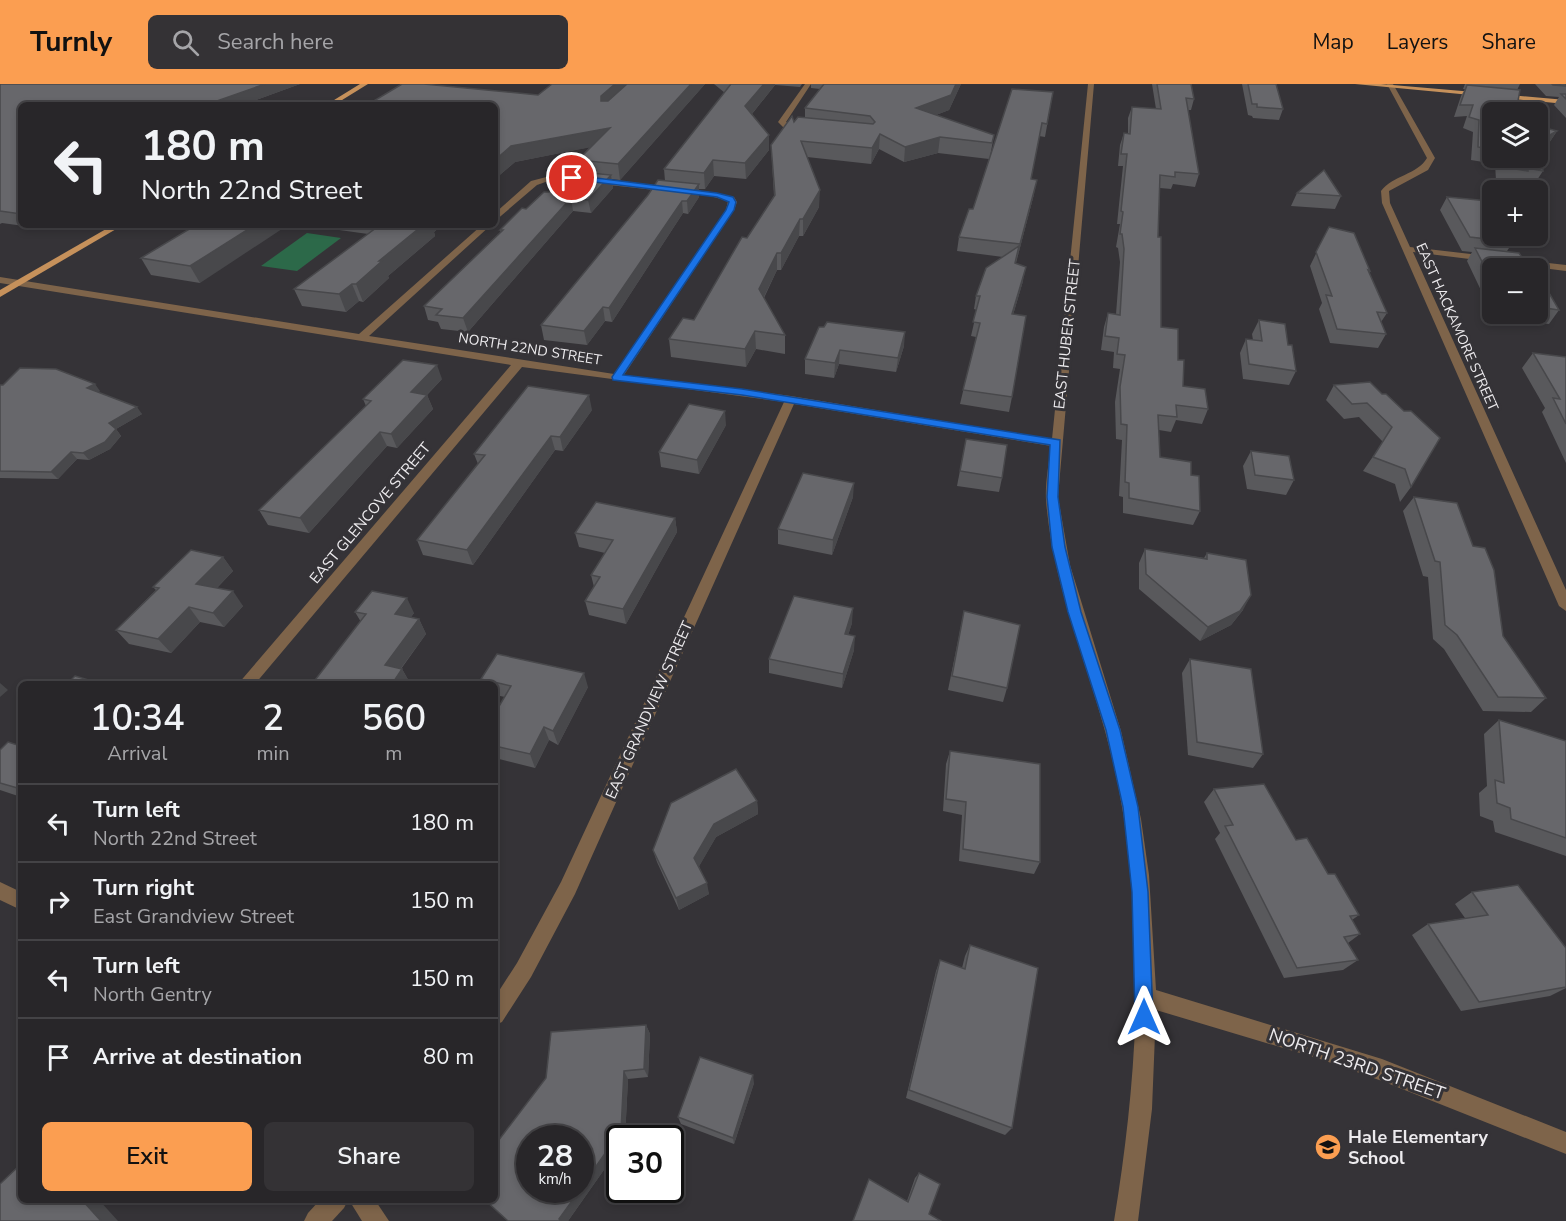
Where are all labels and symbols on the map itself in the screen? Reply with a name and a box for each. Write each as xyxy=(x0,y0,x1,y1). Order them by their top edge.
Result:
pin xyxy=(546,152,597,203)
street label: EAST HACKAMORE STREET xyxy=(1411,240,1503,414)
street label: EAST HUBER STREET xyxy=(1049,258,1085,410)
street label: NORTH 22ND STREET xyxy=(457,328,604,370)
street label: EAST GLENCOVE STREET xyxy=(305,438,435,588)
street label: EAST GRANDVIEW STREET xyxy=(601,618,697,802)
position arrow xyxy=(1112,985,1176,1049)
street label: NORTH 23RD STREET xyxy=(1266,1023,1448,1105)
speed limit sign: 30 xyxy=(606,1125,684,1203)
place label: Hale Elementary School xyxy=(1348,1125,1489,1170)
school or university icon: Hale Elementary School xyxy=(1313,1132,1343,1162)

